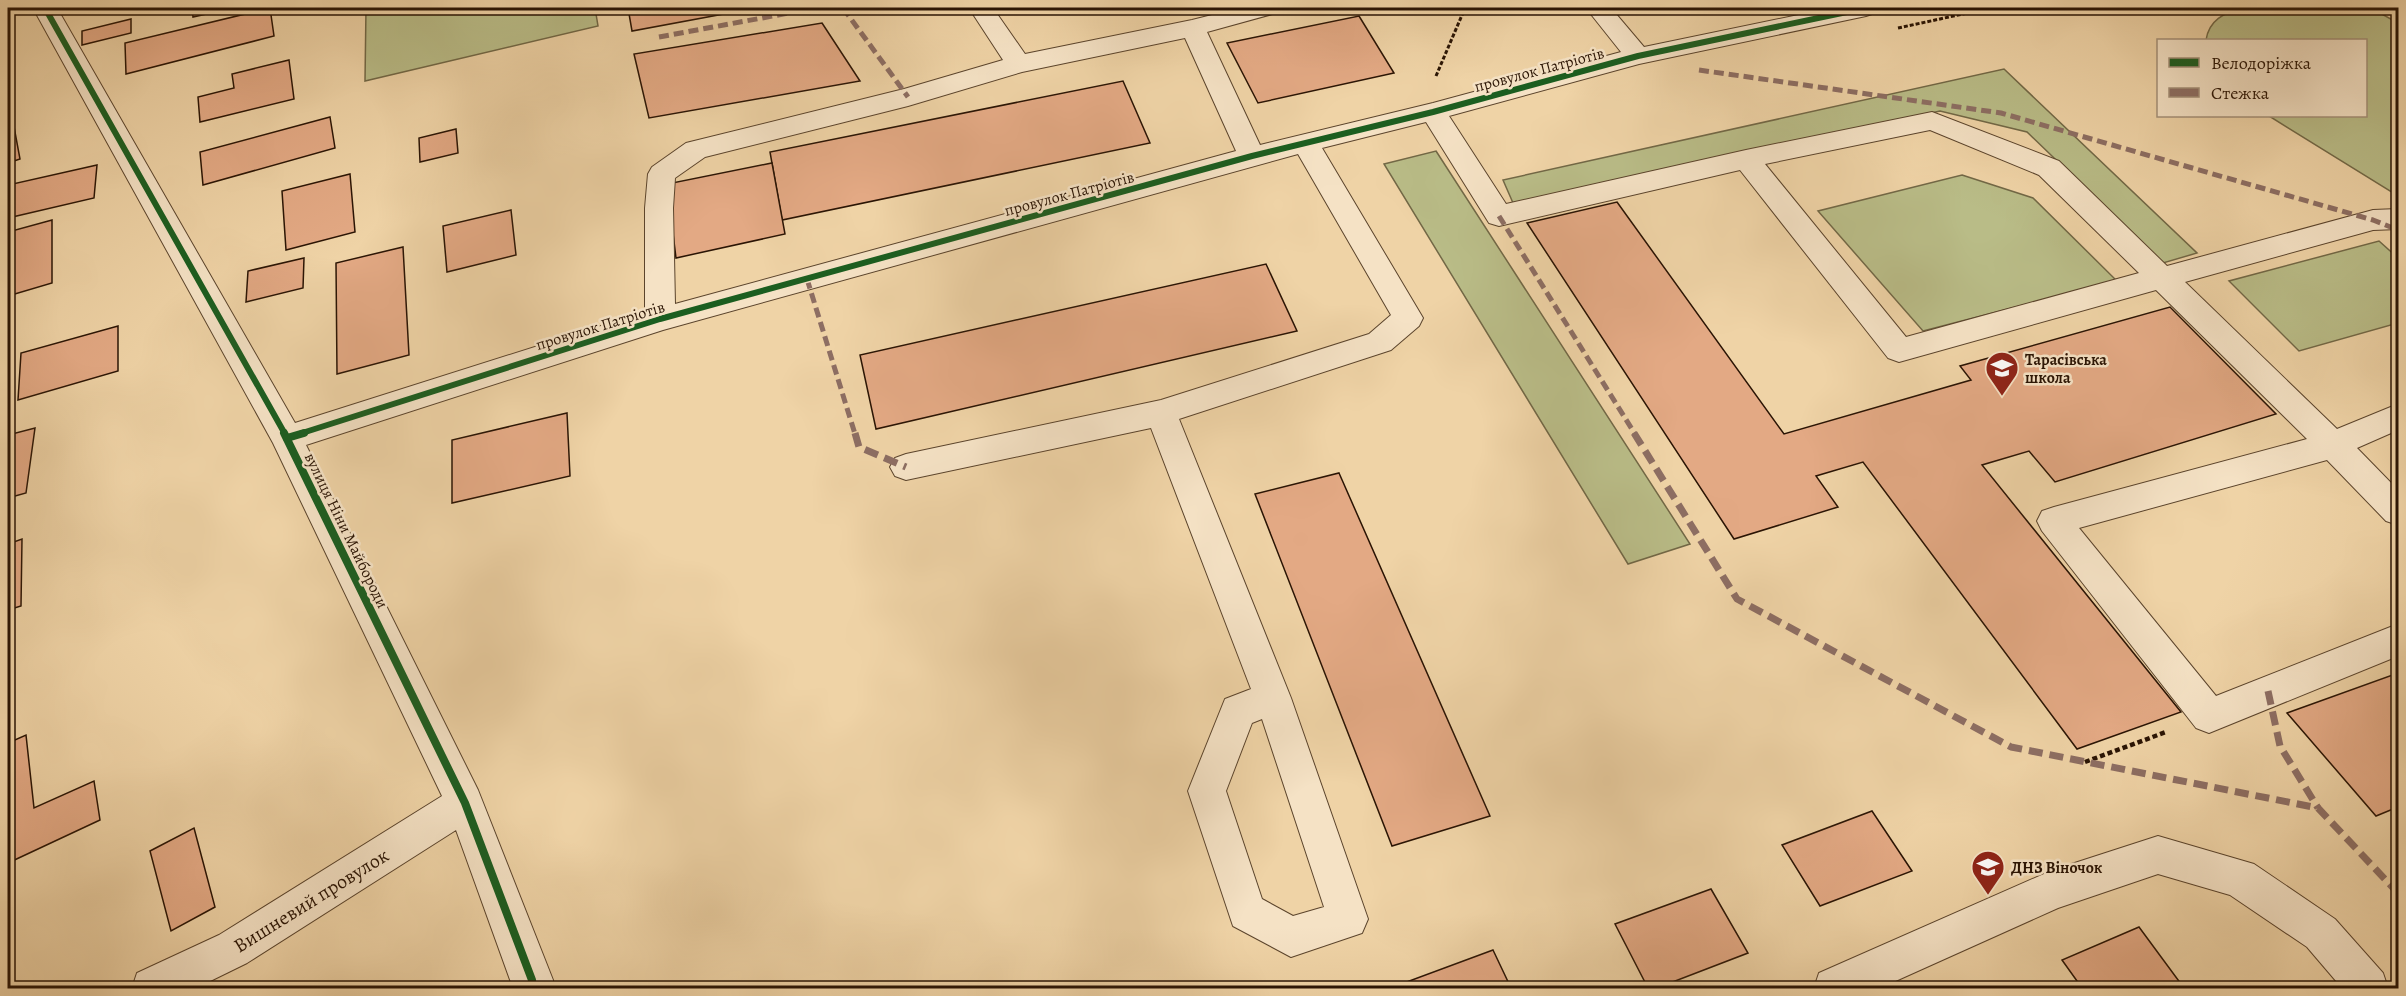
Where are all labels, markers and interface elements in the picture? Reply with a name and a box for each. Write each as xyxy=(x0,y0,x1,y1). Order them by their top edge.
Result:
legend xyxy=(2157,39,2367,117)
street label: провулок Патріотів xyxy=(1472,42,1607,98)
text: Велодоріжка xyxy=(2211,51,2312,75)
text: Стежка xyxy=(2211,81,2270,105)
street label: провулок Патріотів xyxy=(1002,166,1137,222)
street label: провулок Патріотів xyxy=(533,296,667,356)
place label: Тарасівська школа xyxy=(2025,349,2107,389)
school or university icon: Тарасівська школа xyxy=(1984,350,2020,397)
street label: вулиця Ніни Майбороди xyxy=(299,449,393,612)
street label: Вишневий провулок xyxy=(228,842,394,959)
school or university icon: ДНЗ Віночок xyxy=(1970,849,2006,896)
place label: ДНЗ Віночок xyxy=(2011,857,2103,879)

